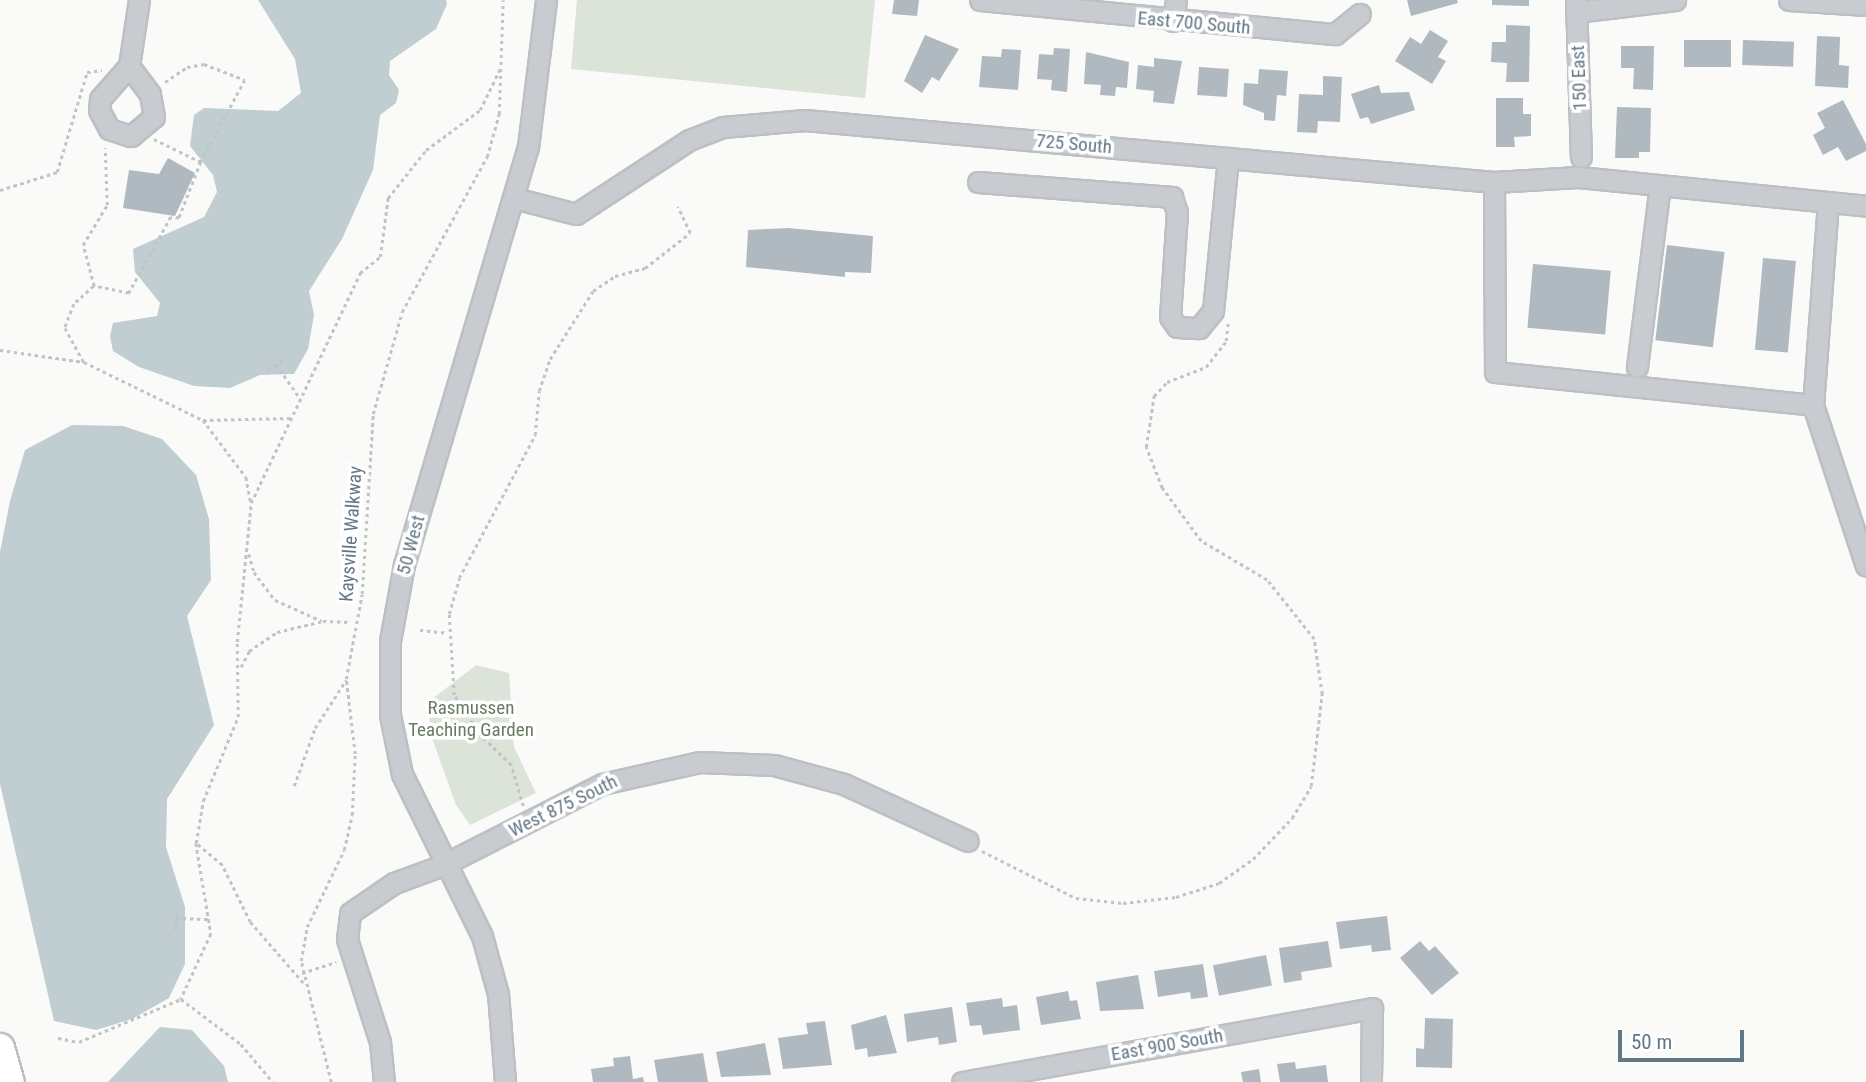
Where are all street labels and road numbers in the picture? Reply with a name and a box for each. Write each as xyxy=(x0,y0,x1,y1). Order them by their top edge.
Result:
street label: East 700 South xyxy=(1137,7,1251,39)
street label: 150 East xyxy=(1566,45,1592,111)
street label: 725 South xyxy=(1035,129,1113,159)
street label: Kaysville Walkway xyxy=(335,465,367,603)
street label: 50 West xyxy=(392,513,430,577)
street label: West 875 South xyxy=(505,770,621,842)
street label: East 900 South xyxy=(1109,1024,1225,1066)

